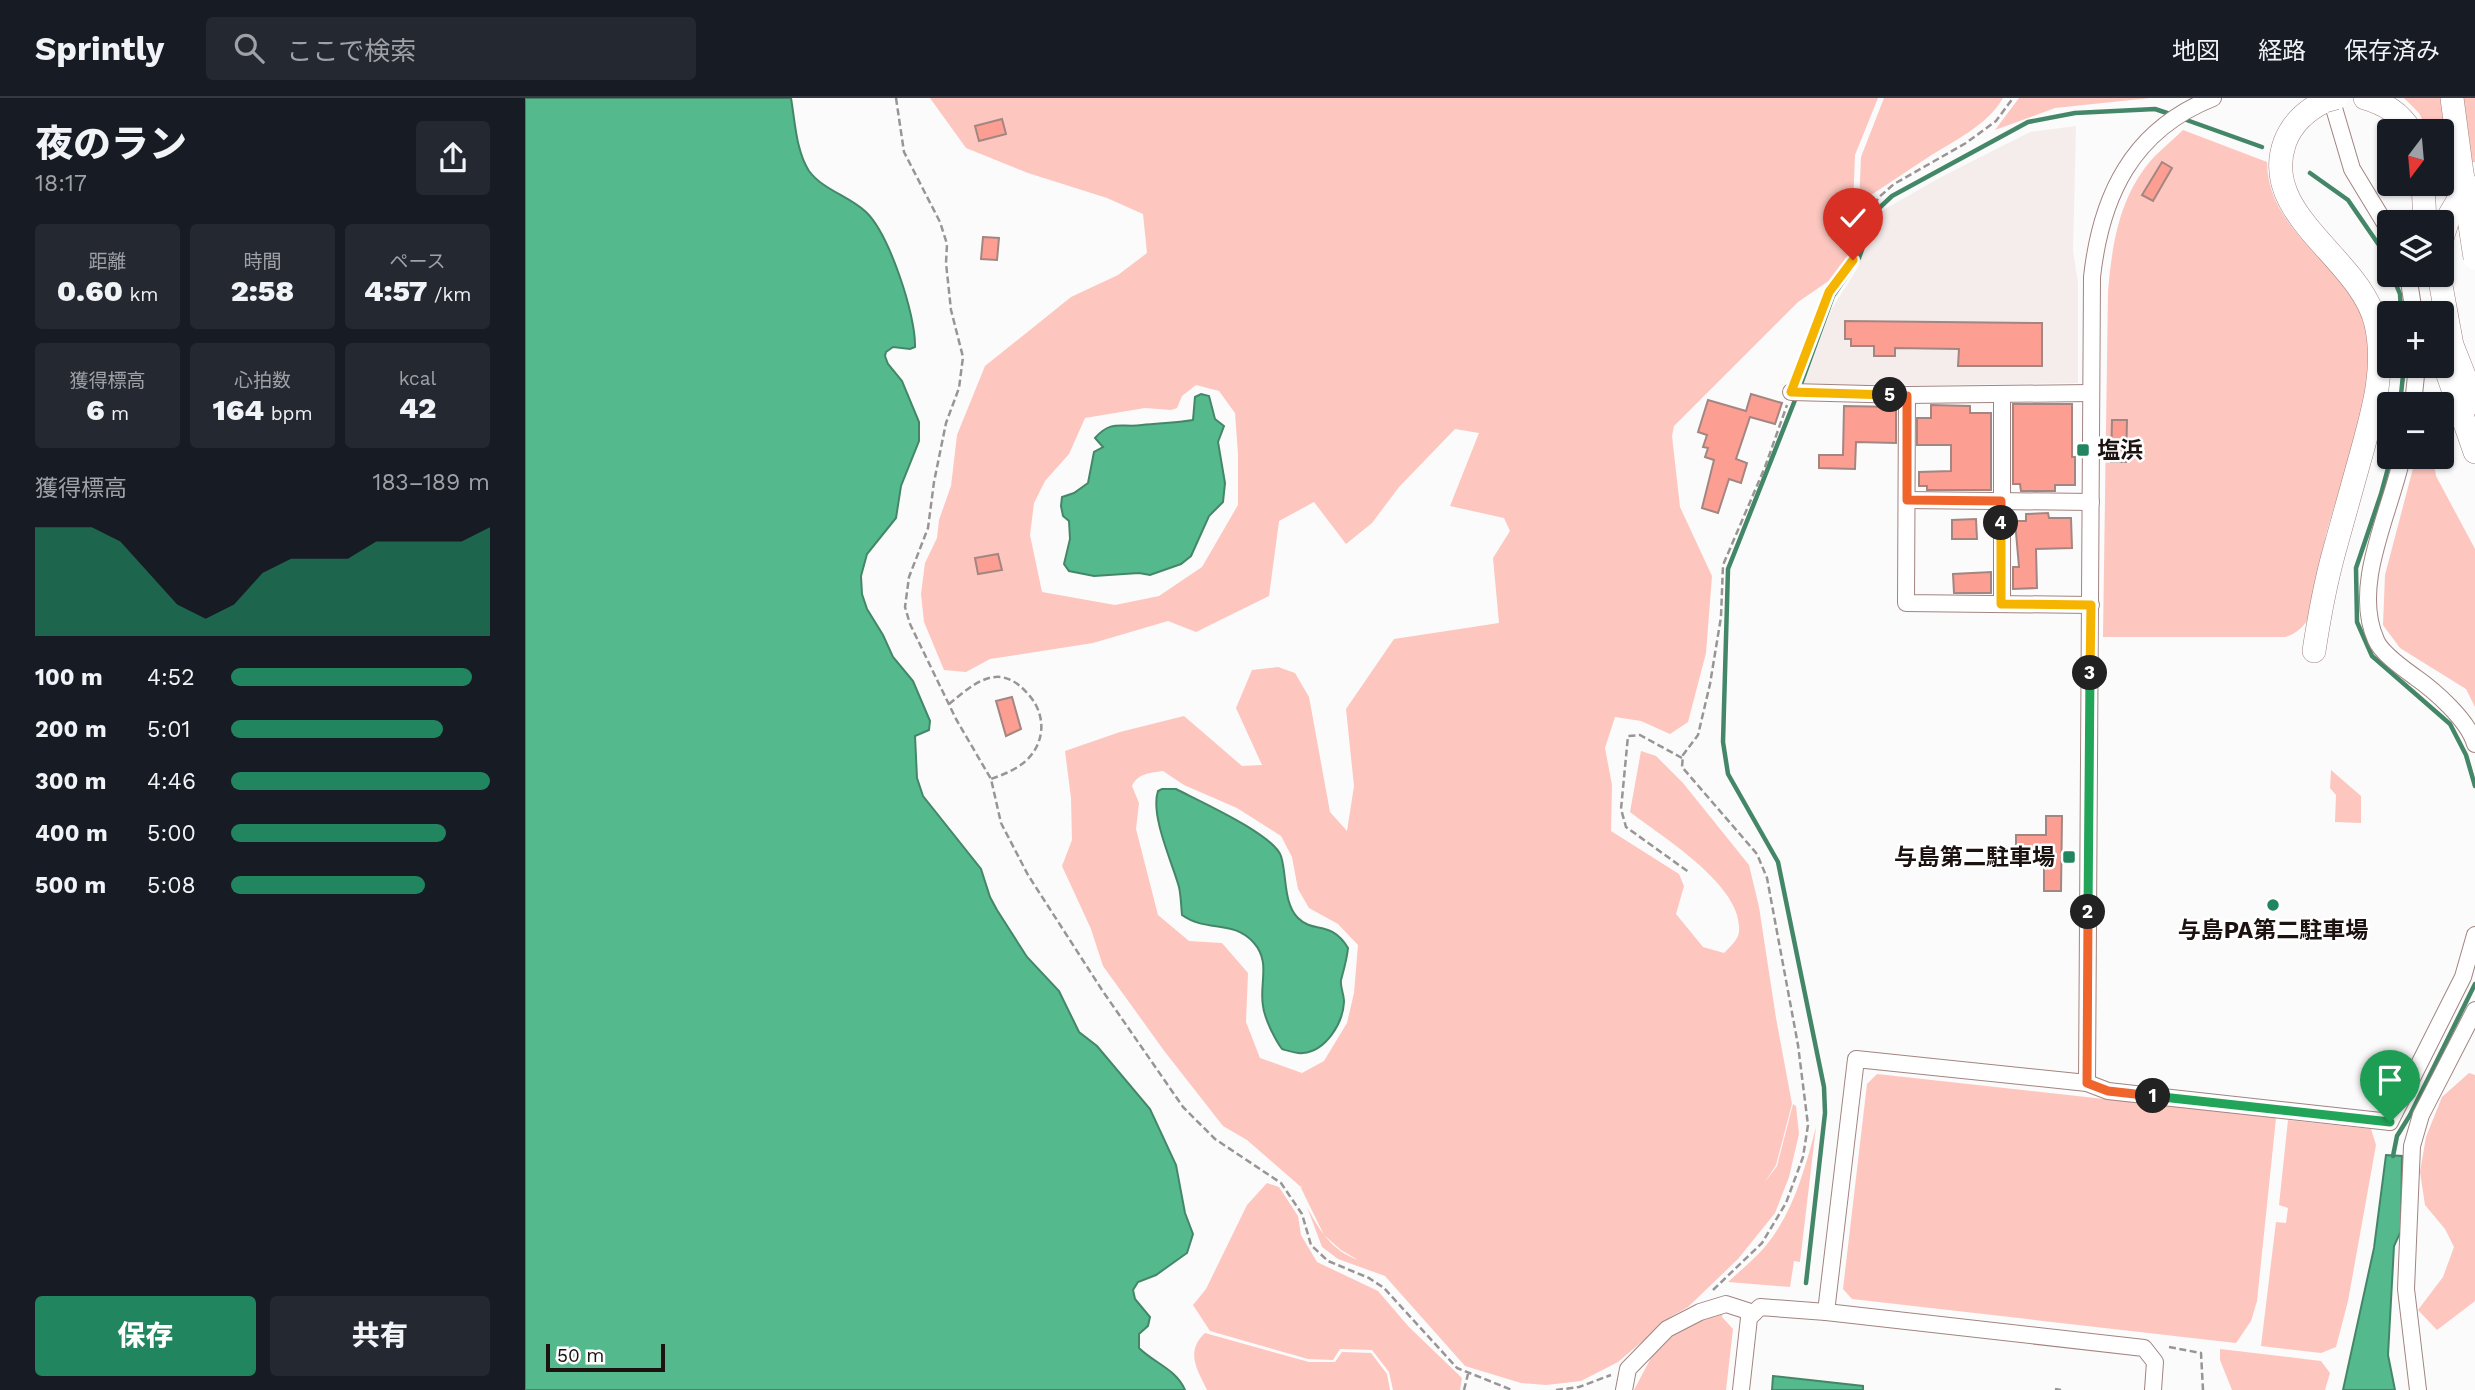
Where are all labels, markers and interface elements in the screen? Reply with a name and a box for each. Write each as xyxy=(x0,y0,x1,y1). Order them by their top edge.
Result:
search box xyxy=(206,17,696,80)
text: Sprintly xyxy=(35,29,164,68)
icon: search xyxy=(230,29,268,67)
text: ここで検索 xyxy=(286,36,416,66)
text: 地図 xyxy=(2172,37,2220,65)
text: 経路 xyxy=(2258,37,2306,65)
text: 保存済み xyxy=(2344,37,2440,65)
north arrow xyxy=(2377,119,2453,196)
map controls xyxy=(2377,119,2454,469)
button: share xyxy=(416,121,490,195)
text: 夜のラン xyxy=(35,122,187,166)
text: 18:17 xyxy=(35,170,87,197)
pin xyxy=(1823,188,1883,260)
icon: check xyxy=(1834,199,1872,237)
button: layers xyxy=(2377,210,2454,287)
text: 距離 xyxy=(88,250,127,273)
text: 時間 xyxy=(243,250,282,273)
text: ペース xyxy=(389,250,446,273)
text: 0.60 xyxy=(57,273,123,308)
text: 2:58 xyxy=(231,273,294,308)
text: 4:57 xyxy=(364,273,428,308)
text: km xyxy=(123,283,158,306)
text: /km xyxy=(428,283,471,306)
button: + xyxy=(2377,301,2454,378)
text: kcal xyxy=(399,367,436,390)
text: 獲得標高 xyxy=(69,369,146,392)
text: 心拍数 xyxy=(234,369,291,392)
pin: 5 xyxy=(1873,378,1907,412)
text: 5 xyxy=(1884,383,1895,406)
text: 42 xyxy=(399,390,436,425)
text: 6 xyxy=(86,392,104,427)
text: 164 xyxy=(212,392,264,427)
button: − xyxy=(2377,392,2454,469)
text: m xyxy=(104,402,129,425)
text: bpm xyxy=(264,402,313,425)
place label: 塩浜 xyxy=(2097,437,2143,464)
marker: 塩浜 xyxy=(2075,442,2091,458)
text: 183–189 m xyxy=(372,469,490,496)
text: 獲得標高 xyxy=(35,475,127,502)
pin: 4 xyxy=(1983,506,2019,540)
text: 4 xyxy=(1994,511,2007,534)
pin: 3 xyxy=(2073,656,2107,690)
text: 3 xyxy=(2084,661,2095,684)
text: 100 m xyxy=(35,664,103,691)
text: 4:52 xyxy=(147,664,195,691)
text: 200 m xyxy=(35,716,107,743)
text: 5:01 xyxy=(147,716,190,743)
text: 300 m xyxy=(35,768,106,795)
text: 4:46 xyxy=(147,768,196,795)
text: 400 m xyxy=(35,820,108,847)
text: 5:00 xyxy=(147,820,196,847)
place label: 与島第二駐車場 xyxy=(1894,844,2055,871)
marker: 与島第二駐車場 xyxy=(2061,849,2077,865)
text: 500 m xyxy=(35,872,106,899)
text: 5:08 xyxy=(147,872,196,899)
pin: 2 xyxy=(2071,894,2105,930)
marker: 与島PA第二駐車場 xyxy=(2265,897,2281,913)
text: 2 xyxy=(2082,900,2093,923)
place label: 与島PA第二駐車場 xyxy=(2178,917,2368,944)
pin xyxy=(2360,1050,2420,1122)
icon: arrive xyxy=(2371,1061,2409,1099)
pin: 1 xyxy=(2135,1079,2171,1114)
text: 1 xyxy=(2148,1084,2157,1107)
button: 保存 xyxy=(35,1296,256,1376)
button: 共有 xyxy=(270,1296,490,1376)
scale bar xyxy=(546,1341,665,1373)
text: 50 m xyxy=(557,1344,604,1367)

